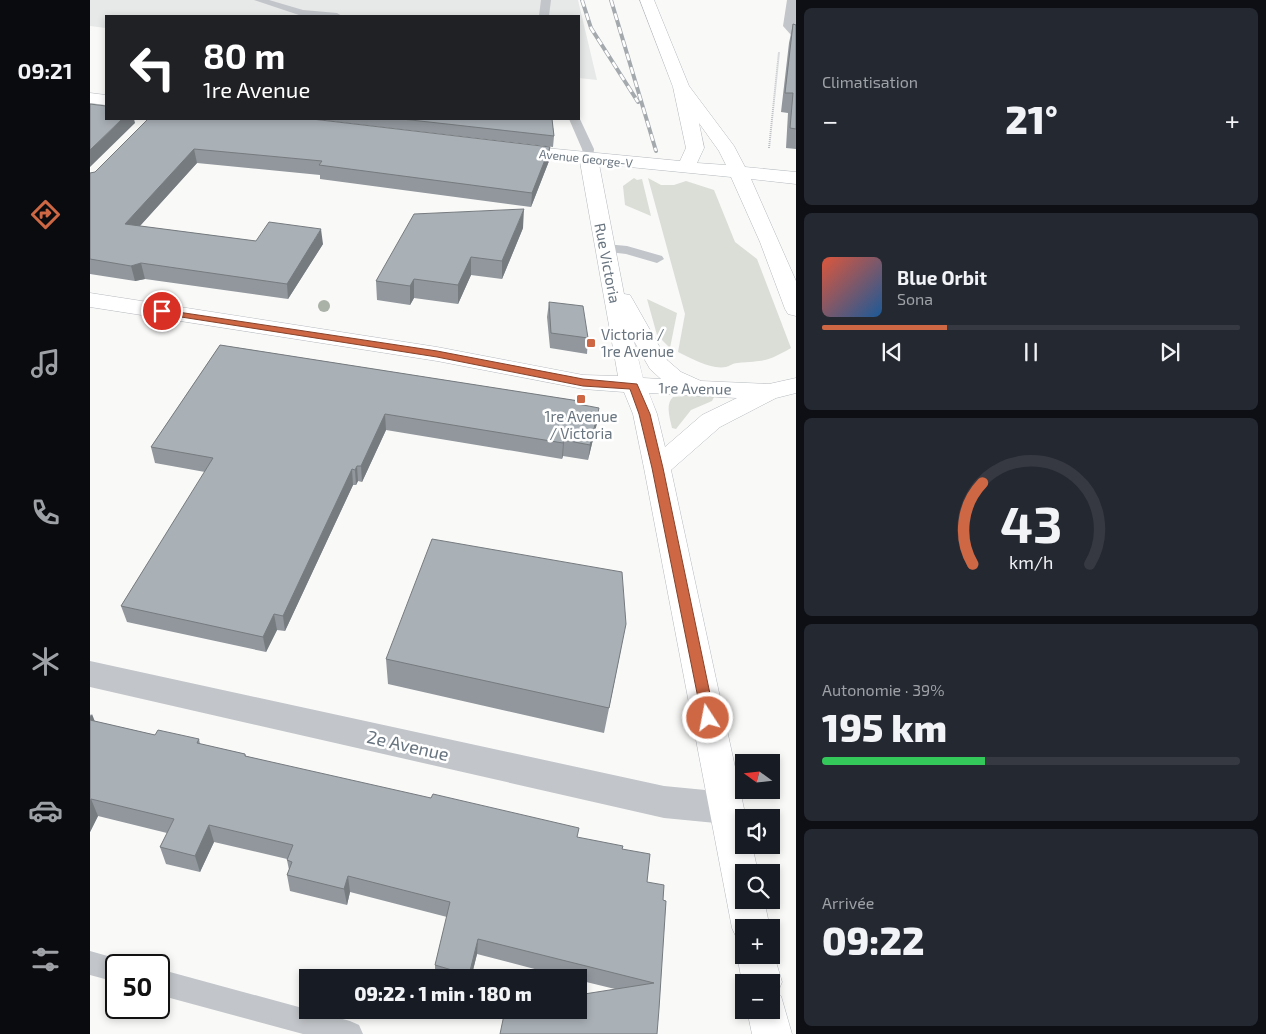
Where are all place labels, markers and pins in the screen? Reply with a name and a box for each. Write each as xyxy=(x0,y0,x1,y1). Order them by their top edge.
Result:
pin xyxy=(141,290,183,332)
place label: Victoria / 1re Avenue xyxy=(601,325,674,360)
marker: Victoria / 1re Avenue xyxy=(585,337,597,349)
marker: 1re Avenue / Victoria xyxy=(575,393,587,405)
place label: 1re Avenue / Victoria xyxy=(544,407,618,442)

